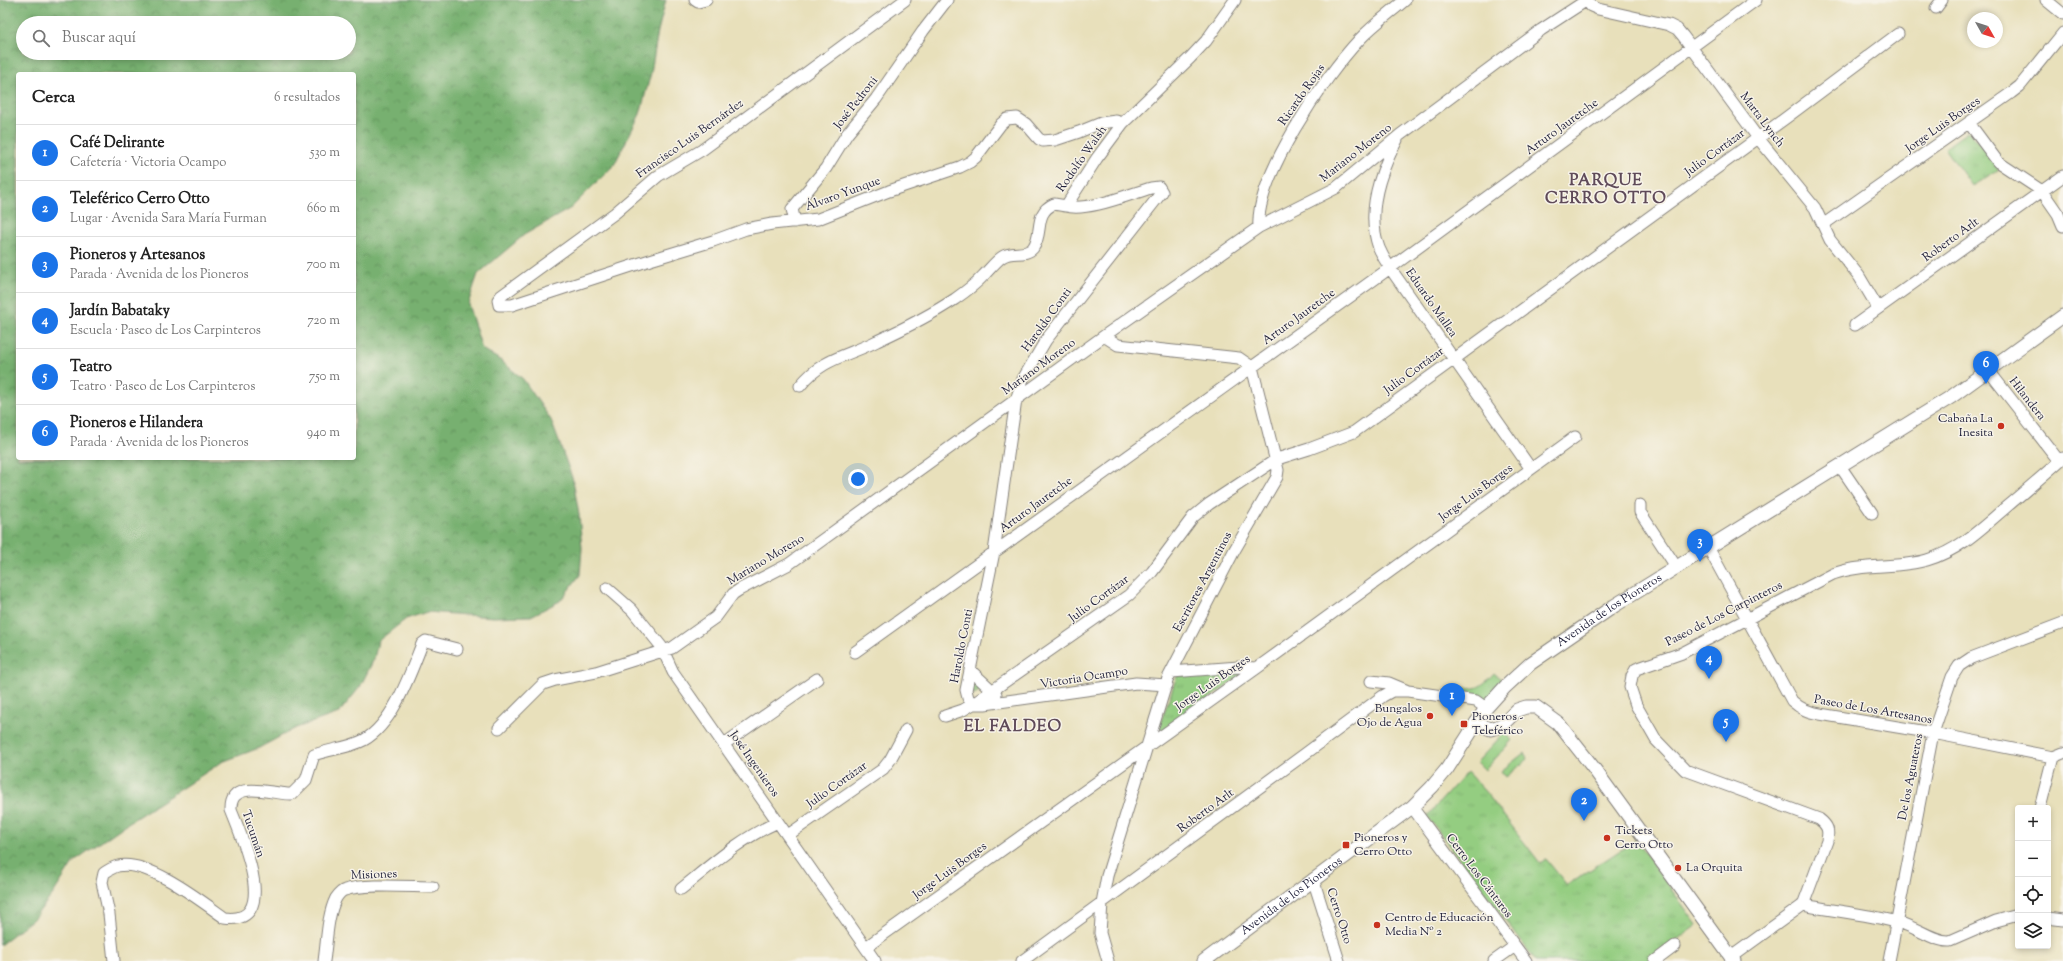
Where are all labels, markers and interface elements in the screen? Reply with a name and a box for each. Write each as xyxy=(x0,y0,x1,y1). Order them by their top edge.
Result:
north arrow xyxy=(1967,12,2003,48)
search box xyxy=(16,16,356,60)
icon: search xyxy=(30,27,52,49)
text: Buscar aquí xyxy=(62,28,136,49)
street label: Ricardo Rojas xyxy=(1274,60,1330,129)
street label: José Pedroni xyxy=(829,72,883,134)
text: Cerca xyxy=(32,86,75,110)
street label: Marta Lynch xyxy=(1735,88,1789,152)
text: 6 resultados xyxy=(274,89,340,107)
street label: Jorge Luis Borges xyxy=(1901,92,1984,158)
street label: Arturo Jauretche xyxy=(1522,94,1603,160)
street label: Francisco Luis Bernárdez xyxy=(632,95,748,183)
street label: Mariano Moreno xyxy=(1316,119,1396,187)
street label: Rodolfo Walsh xyxy=(1052,122,1112,196)
street label: Julio Cortázar xyxy=(1680,125,1749,182)
text: Café Delirante xyxy=(70,133,164,154)
text: 1 xyxy=(43,144,47,162)
text: 530 m xyxy=(310,144,340,162)
text: Cafetería · Victoria Ocampo xyxy=(70,154,226,172)
district label: PARQUE CERRO OTTO xyxy=(1545,170,1667,211)
street label: Álvaro Yunque xyxy=(803,172,884,216)
text: Teleférico Cerro Otto xyxy=(70,189,210,210)
text: 2 xyxy=(42,200,48,218)
text: 660 m xyxy=(307,200,340,218)
text: Lugar · Avenida Sara María Furman xyxy=(70,210,267,228)
street label: Roberto Arlt xyxy=(1919,213,1983,267)
text: Pioneros y Artesanos xyxy=(70,245,205,266)
text: 3 xyxy=(42,256,48,274)
text: 700 m xyxy=(306,256,340,274)
street label: Eduardo Mallea xyxy=(1400,265,1462,342)
text: Parada · Avenida de los Pioneros xyxy=(70,266,249,284)
street label: Haroldo Conti xyxy=(1018,284,1077,356)
street label: Arturo Jauretche xyxy=(1259,284,1340,350)
text: Jardín Babataky xyxy=(70,301,170,322)
text: 4 xyxy=(42,312,48,330)
text: 720 m xyxy=(307,312,340,330)
text: Escuela · Paseo de Los Carpinteros xyxy=(70,322,261,340)
street label: Mariano Moreno xyxy=(999,334,1080,400)
street label: Julio Cortázar xyxy=(1379,343,1448,400)
pin: 6 xyxy=(1973,351,1999,384)
text: Teatro xyxy=(70,357,112,378)
text: 5 xyxy=(43,368,47,386)
text: 750 m xyxy=(309,368,340,386)
street label: Hilandera xyxy=(2004,373,2050,425)
text: Teatro · Paseo de Los Carpinteros xyxy=(70,378,255,396)
place label: Cabaña La Inesita xyxy=(1938,410,1993,442)
text: Pioneros e Hilandera xyxy=(70,413,203,434)
marker: Cabaña La Inesita xyxy=(1996,421,2006,431)
text: 6 xyxy=(42,424,48,442)
text: 940 m xyxy=(307,424,340,442)
text: Parada · Avenida de los Pioneros xyxy=(70,434,249,452)
street label: Jorge Luis Borges xyxy=(1434,460,1517,527)
your location xyxy=(848,469,868,489)
street label: Arturo Jauretche xyxy=(996,472,1077,538)
street label: Escritores Argentinos xyxy=(1169,528,1237,635)
pin: 3 xyxy=(1687,529,1713,562)
street label: Mariano Moreno xyxy=(724,530,808,590)
street label: Avenida de los Pioneros xyxy=(1553,569,1666,652)
street label: Julio Cortázar xyxy=(1064,571,1133,628)
street label: Paseo de Los Carpinteros xyxy=(1662,576,1786,651)
street label: Haroldo Conti xyxy=(946,607,978,685)
pin: 4 xyxy=(1696,646,1722,679)
street label: Jorge Luis Borges xyxy=(1171,650,1254,716)
street label: Victoria Ocampo xyxy=(1039,662,1130,694)
pin: 1 xyxy=(1439,683,1465,716)
street label: Paseo de Los Artesanos xyxy=(1813,691,1934,729)
place label: Bungalos Ojo de Agua xyxy=(1357,700,1422,732)
place label: Pioneros - Teleférico xyxy=(1472,708,1524,740)
pin: 5 xyxy=(1713,709,1739,742)
marker: Bungalos Ojo de Agua xyxy=(1425,711,1435,721)
district label: EL FALDEO xyxy=(964,716,1062,739)
marker: Pioneros - Teleférico xyxy=(1459,719,1469,729)
street label: José Ingenieros xyxy=(724,726,784,801)
street label: De los Aguateros xyxy=(1894,732,1928,822)
street label: Julio Cortázar xyxy=(802,757,872,813)
street label: Roberto Arlt xyxy=(1174,784,1238,838)
pin: 2 xyxy=(1571,788,1597,821)
map controls xyxy=(2015,805,2051,949)
button: + xyxy=(2015,805,2051,841)
street label: Tucumán xyxy=(236,808,270,860)
place label: Tickets Cerro Otto xyxy=(1615,822,1673,854)
place label: Pioneros y Cerro Otto xyxy=(1354,829,1412,861)
street label: Cerro Los Cántaros xyxy=(1441,830,1517,922)
marker: Tickets Cerro Otto xyxy=(1602,833,1612,843)
street label: Jorge Luis Borges xyxy=(908,838,991,905)
marker: Pioneros y Cerro Otto xyxy=(1341,840,1351,850)
button: − xyxy=(2015,841,2051,877)
street label: Avenida de los Pioneros xyxy=(1237,852,1347,940)
place label: La Orquita xyxy=(1686,859,1743,877)
marker: La Orquita xyxy=(1673,863,1683,873)
street label: Misiones xyxy=(351,865,398,885)
button: locate xyxy=(2015,877,2051,913)
street label: Cerro Otto xyxy=(1321,886,1357,947)
place label: Centro de Educación Media Nº 2 xyxy=(1385,909,1493,941)
button: layers xyxy=(2015,913,2051,949)
marker: Centro de Educación Media Nº 2 xyxy=(1372,920,1382,930)

